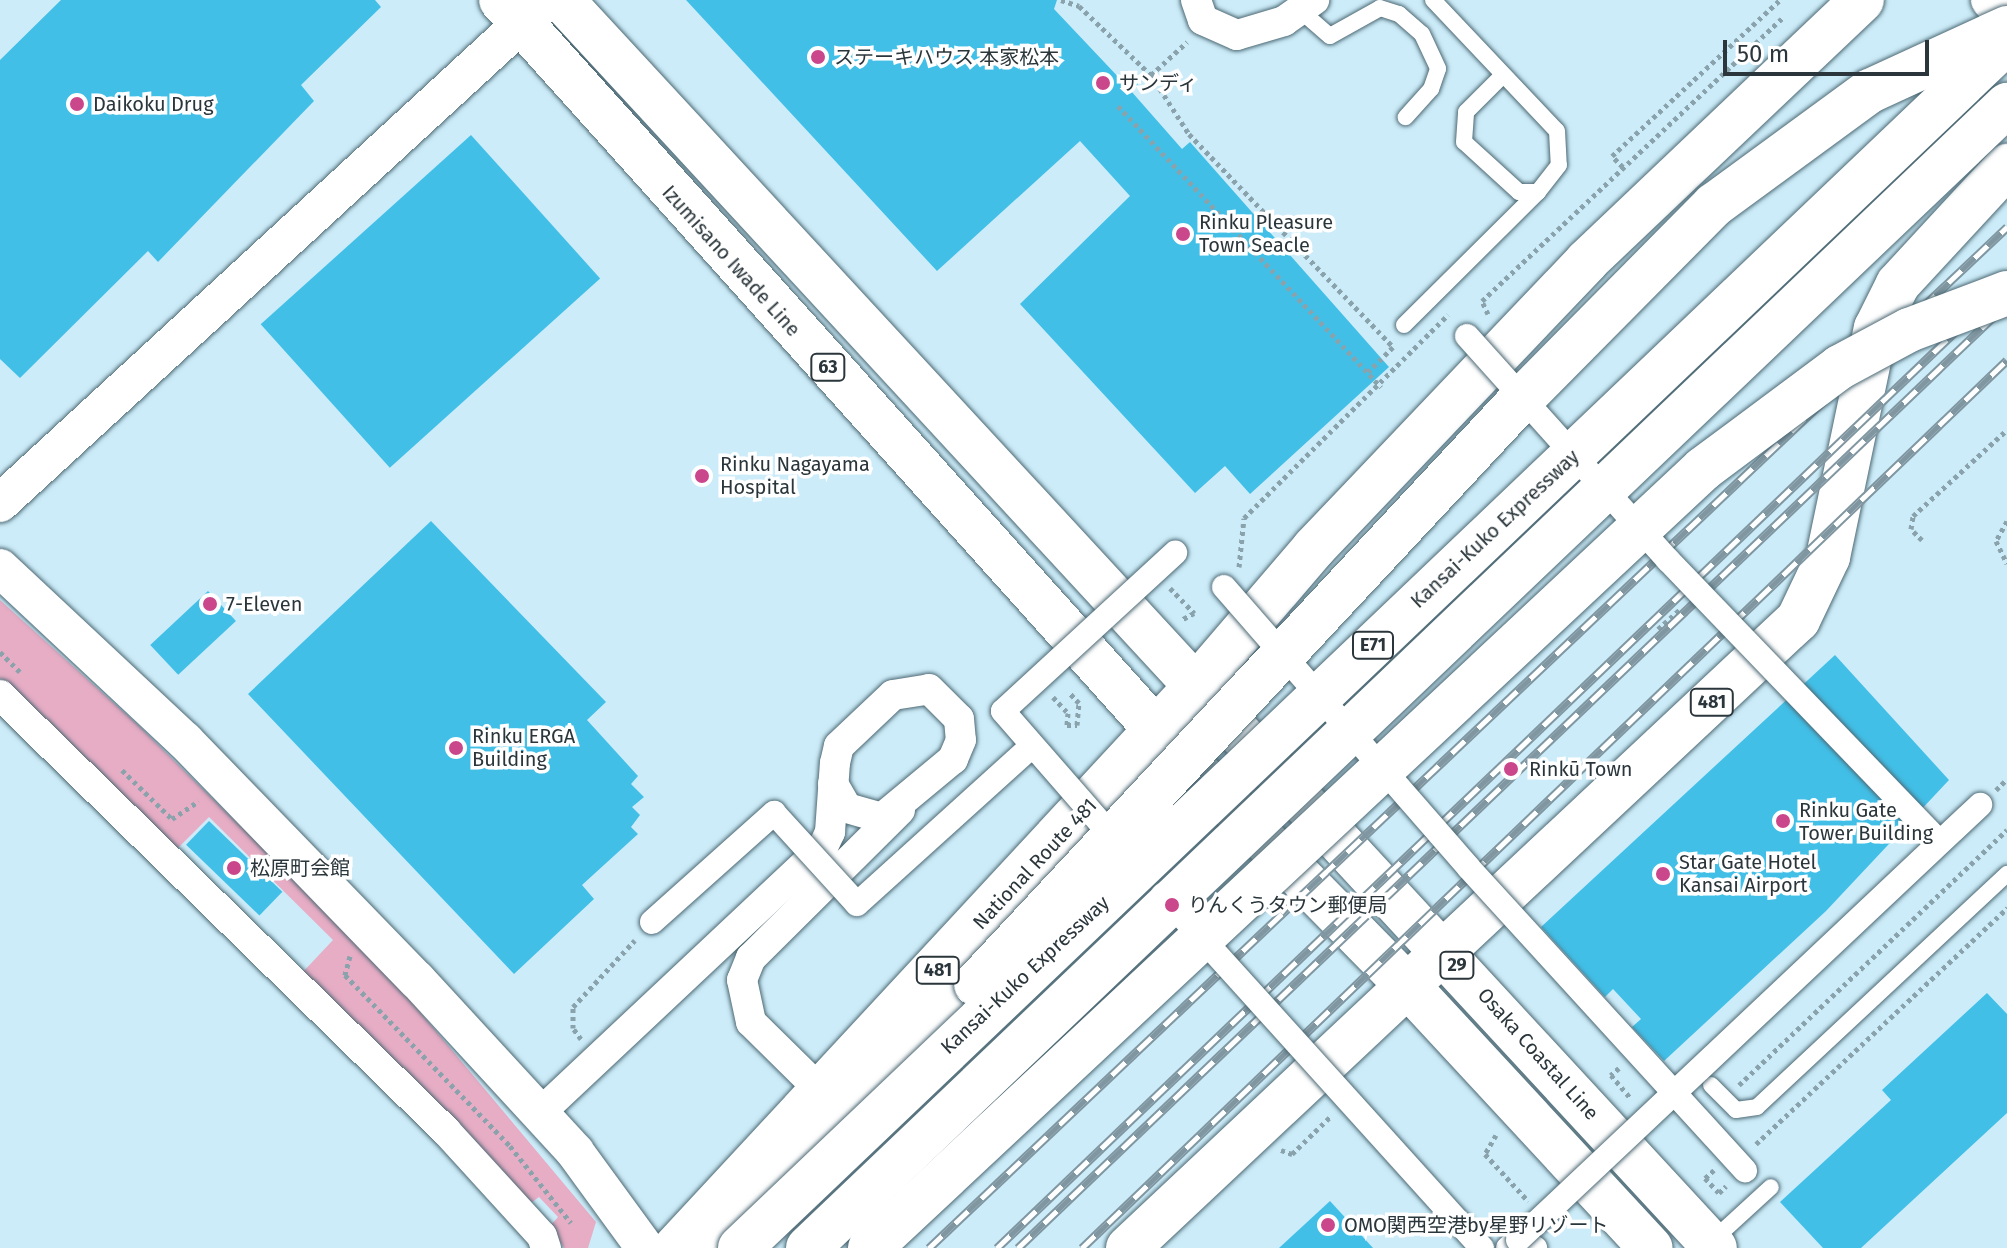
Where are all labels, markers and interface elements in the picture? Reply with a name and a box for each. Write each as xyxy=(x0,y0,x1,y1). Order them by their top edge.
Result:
scale bar xyxy=(1727,24,1933,74)
text: 50 m xyxy=(1737,40,1789,68)
place label: ステーキハウス 本家松本 xyxy=(834,45,1059,69)
marker: ステーキハウス 本家松本 xyxy=(809,48,827,66)
place label: サンディ xyxy=(1119,71,1199,95)
marker: サンディ xyxy=(1094,74,1112,92)
place label: Daikoku Drug xyxy=(93,92,214,116)
marker: Daikoku Drug xyxy=(68,95,86,113)
street label: Izumisano Iwade Line xyxy=(657,181,805,341)
place label: Rinku Pleasure Town Seacle xyxy=(1199,210,1333,257)
marker: Rinku Pleasure Town Seacle xyxy=(1174,225,1192,243)
road number: 63 xyxy=(810,353,846,381)
street label: Kansai-Kuko Expressway xyxy=(1406,445,1584,613)
place label: Rinku Nagayama Hospital xyxy=(720,452,870,499)
marker: Rinku Nagayama Hospital xyxy=(691,465,713,487)
place label: 7-Eleven xyxy=(226,592,302,616)
marker: 7-Eleven xyxy=(201,595,219,613)
road number: E71 xyxy=(1351,631,1395,659)
road number: 481 xyxy=(1688,688,1736,716)
place label: Rinku ERGA Building xyxy=(472,724,575,771)
marker: Rinku ERGA Building xyxy=(447,739,465,757)
place label: Rinkū Town xyxy=(1529,757,1632,781)
marker: Rinkū Town xyxy=(1500,758,1522,780)
street label: National Route 481 xyxy=(968,793,1102,935)
place label: Rinku Gate Tower Building xyxy=(1799,798,1933,845)
marker: Rinku Gate Tower Building xyxy=(1774,812,1792,830)
place label: Star Gate Hotel Kansai Airport xyxy=(1679,850,1816,897)
place label: 松原町会館 xyxy=(250,856,350,880)
marker: 松原町会館 xyxy=(225,859,243,877)
marker: Star Gate Hotel Kansai Airport xyxy=(1654,865,1672,883)
street label: Kansai-Kuko Expressway xyxy=(936,891,1114,1059)
place label: りんくうタウン郵便局 xyxy=(1188,893,1388,917)
marker: りんくうタウン郵便局 xyxy=(1163,896,1181,914)
road number: 29 xyxy=(1439,951,1475,979)
road number: 481 xyxy=(914,956,962,984)
street label: Osaka Coastal Line xyxy=(1472,983,1604,1125)
place label: OMO関西空港by星野リゾート xyxy=(1344,1213,1609,1237)
marker: OMO関西空港by星野リゾート xyxy=(1319,1216,1337,1234)

